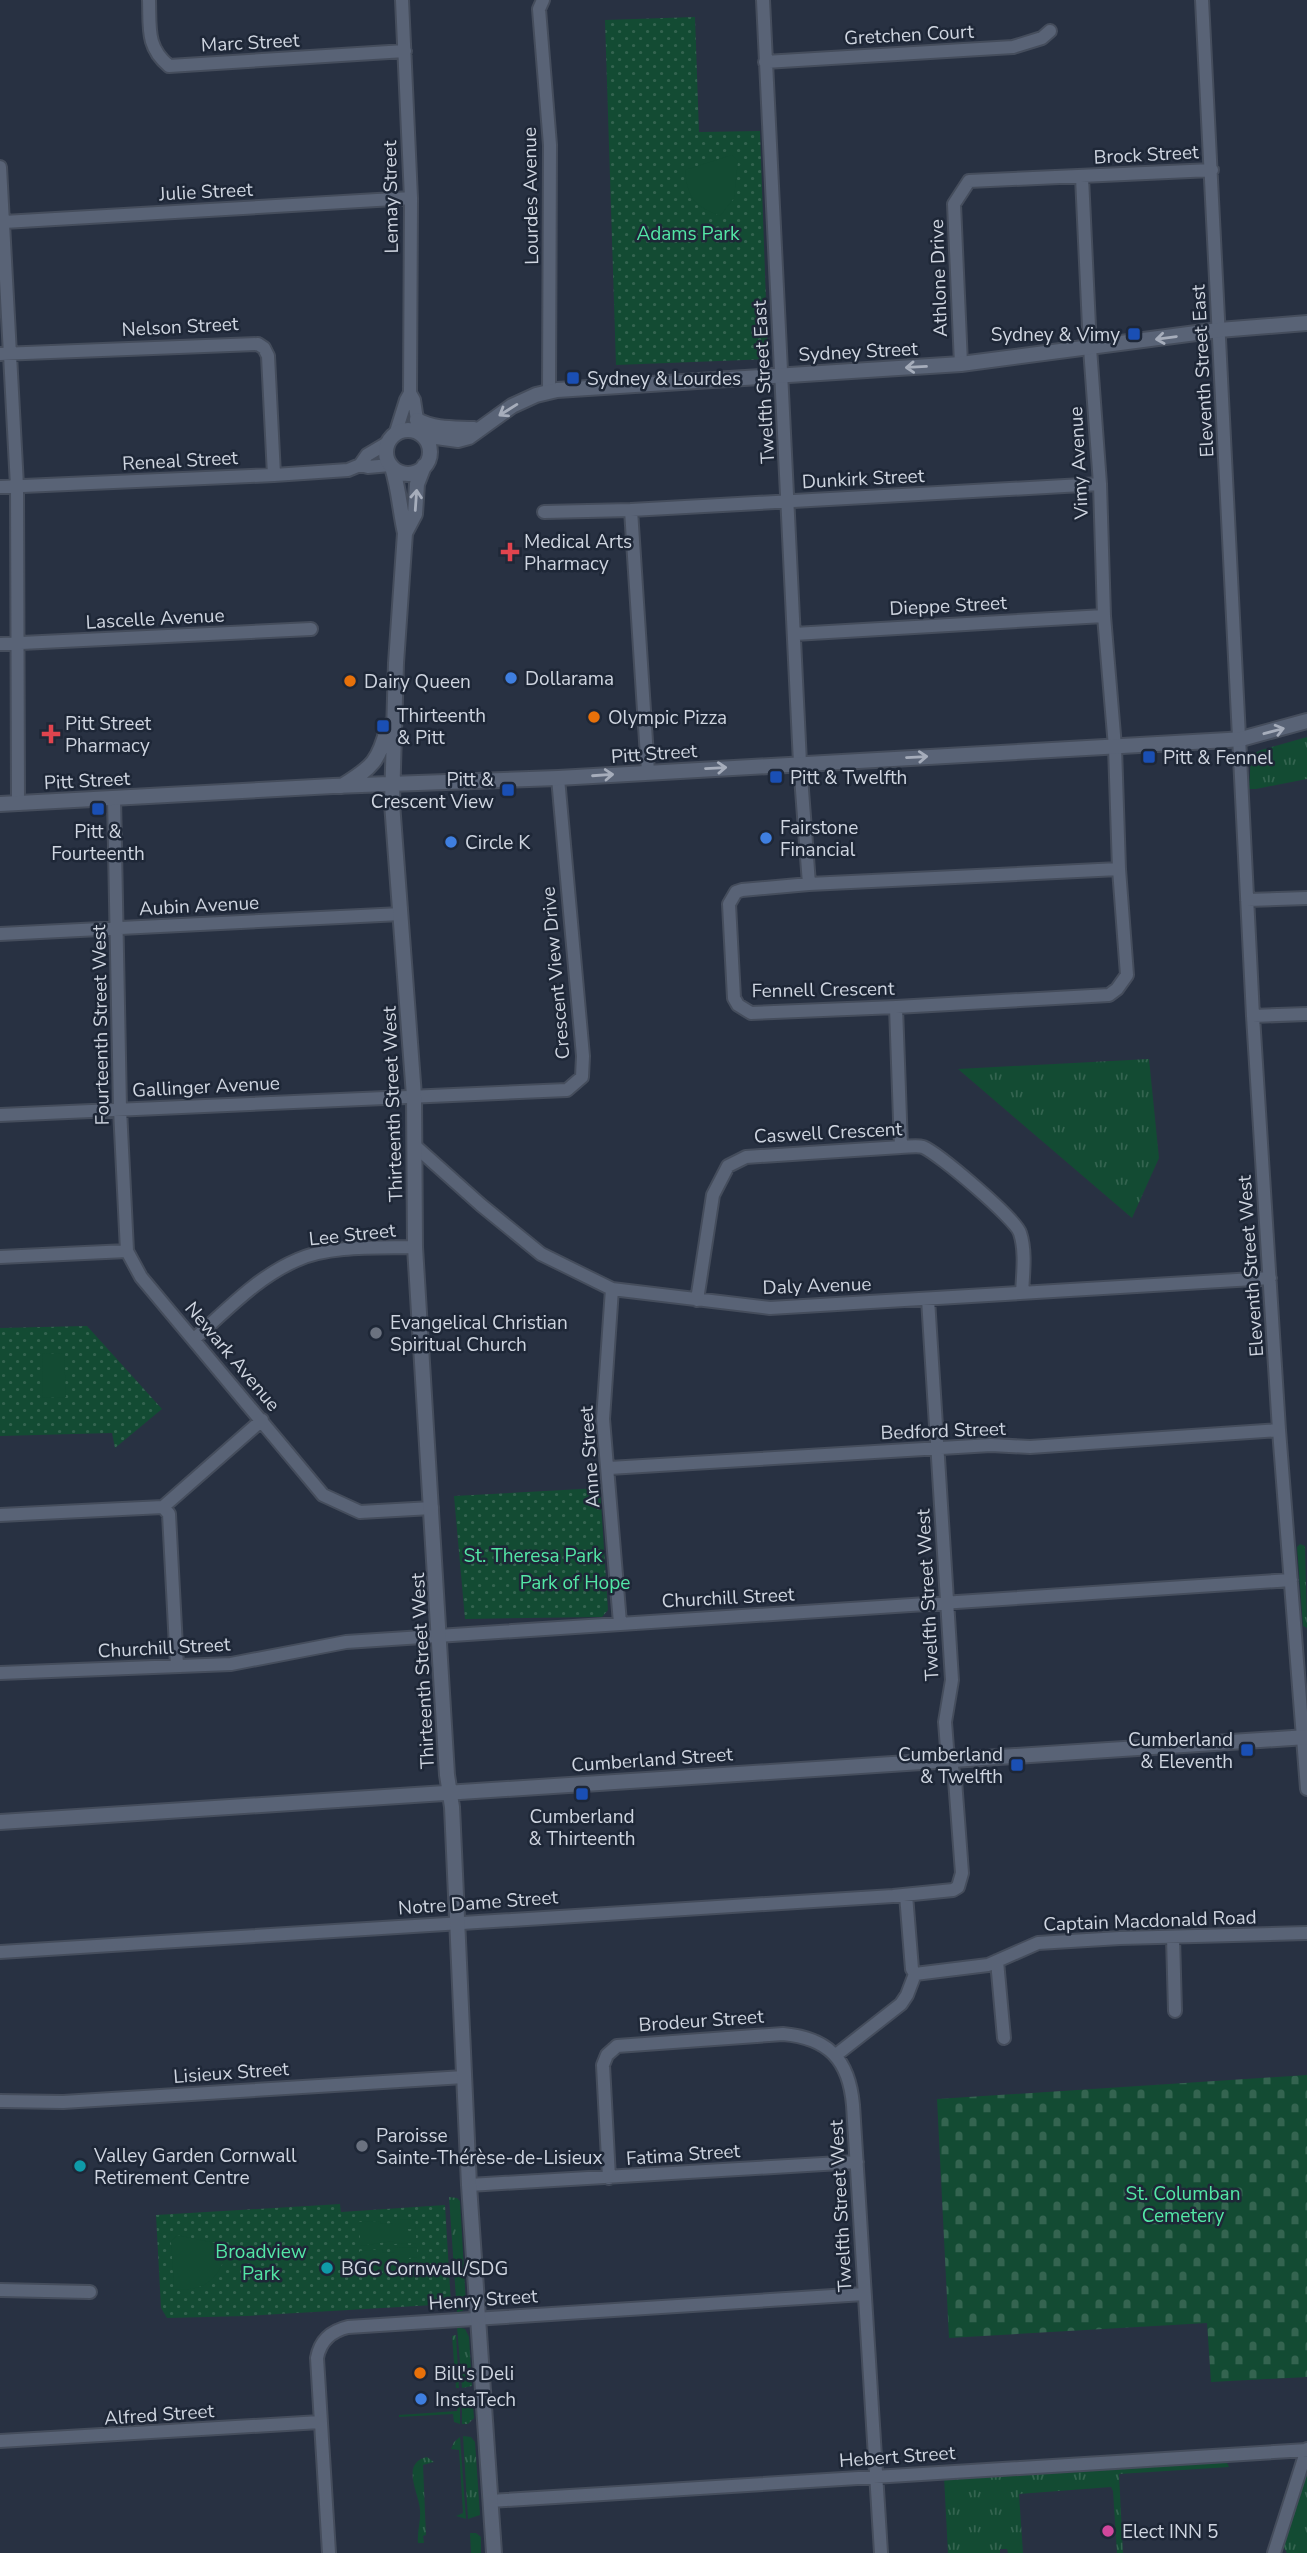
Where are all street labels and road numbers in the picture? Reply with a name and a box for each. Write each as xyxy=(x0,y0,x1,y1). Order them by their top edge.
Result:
street label: Gretchen Court xyxy=(844,19,975,51)
street label: Marc Street xyxy=(200,27,300,59)
street label: Lourdes Avenue xyxy=(517,127,545,265)
street label: Brock Street xyxy=(1093,139,1200,171)
street label: Lemay Street xyxy=(377,140,405,254)
street label: Julie Street xyxy=(158,177,254,207)
street label: Athlone Drive xyxy=(924,219,954,337)
street label: Eleventh Street East xyxy=(1185,284,1221,458)
street label: Twelfth Street East xyxy=(747,299,781,464)
street label: Nelson Street xyxy=(121,311,239,343)
street label: Sydney Street xyxy=(798,336,919,368)
street label: Vimy Avenue xyxy=(1063,406,1095,521)
street label: Reneal Street xyxy=(121,445,239,477)
street label: Dunkirk Street xyxy=(801,463,925,495)
street label: Dieppe Street xyxy=(889,590,1008,622)
street label: Lascelle Avenue xyxy=(85,602,225,636)
street label: Pitt Street xyxy=(610,738,698,770)
street label: Pitt Street xyxy=(43,766,131,796)
street label: Crescent View Drive xyxy=(535,886,576,1060)
street label: Aubin Avenue xyxy=(138,890,260,922)
street label: Fourteenth Street West xyxy=(86,924,116,1126)
street label: Fennell Crescent xyxy=(751,976,895,1004)
street label: Thirteenth Street West xyxy=(377,1005,409,1202)
street label: Gallinger Avenue xyxy=(132,1070,281,1104)
street label: Caswell Crescent xyxy=(753,1116,903,1150)
street label: Eleventh Street West xyxy=(1232,1174,1270,1358)
street label: Lee Street xyxy=(307,1217,397,1252)
street label: Daly Avenue xyxy=(762,1271,872,1301)
street label: Newark Avenue xyxy=(179,1296,286,1417)
street label: Anne Street xyxy=(573,1405,607,1509)
street label: Bedford Street xyxy=(880,1416,1006,1446)
street label: Twelfth Street West xyxy=(910,1508,945,1682)
street label: Thirteenth Street West xyxy=(405,1572,441,1770)
street label: Churchill Street xyxy=(661,1582,795,1614)
street label: Churchill Street xyxy=(97,1632,231,1664)
street label: Cumberland Street xyxy=(570,1741,734,1779)
street label: Notre Dame Street xyxy=(397,1884,559,1922)
street label: Captain Macdonald Road xyxy=(1043,1904,1257,1938)
street label: Brodeur Street xyxy=(638,2004,765,2038)
street label: Lisieux Street xyxy=(172,2056,290,2090)
street label: Twelfth Street West xyxy=(823,2119,858,2293)
street label: Fatima Street xyxy=(625,2138,741,2172)
street label: Henry Street xyxy=(428,2283,539,2317)
street label: Alfred Street xyxy=(103,2398,215,2432)
street label: Hebert Street xyxy=(838,2440,956,2474)

